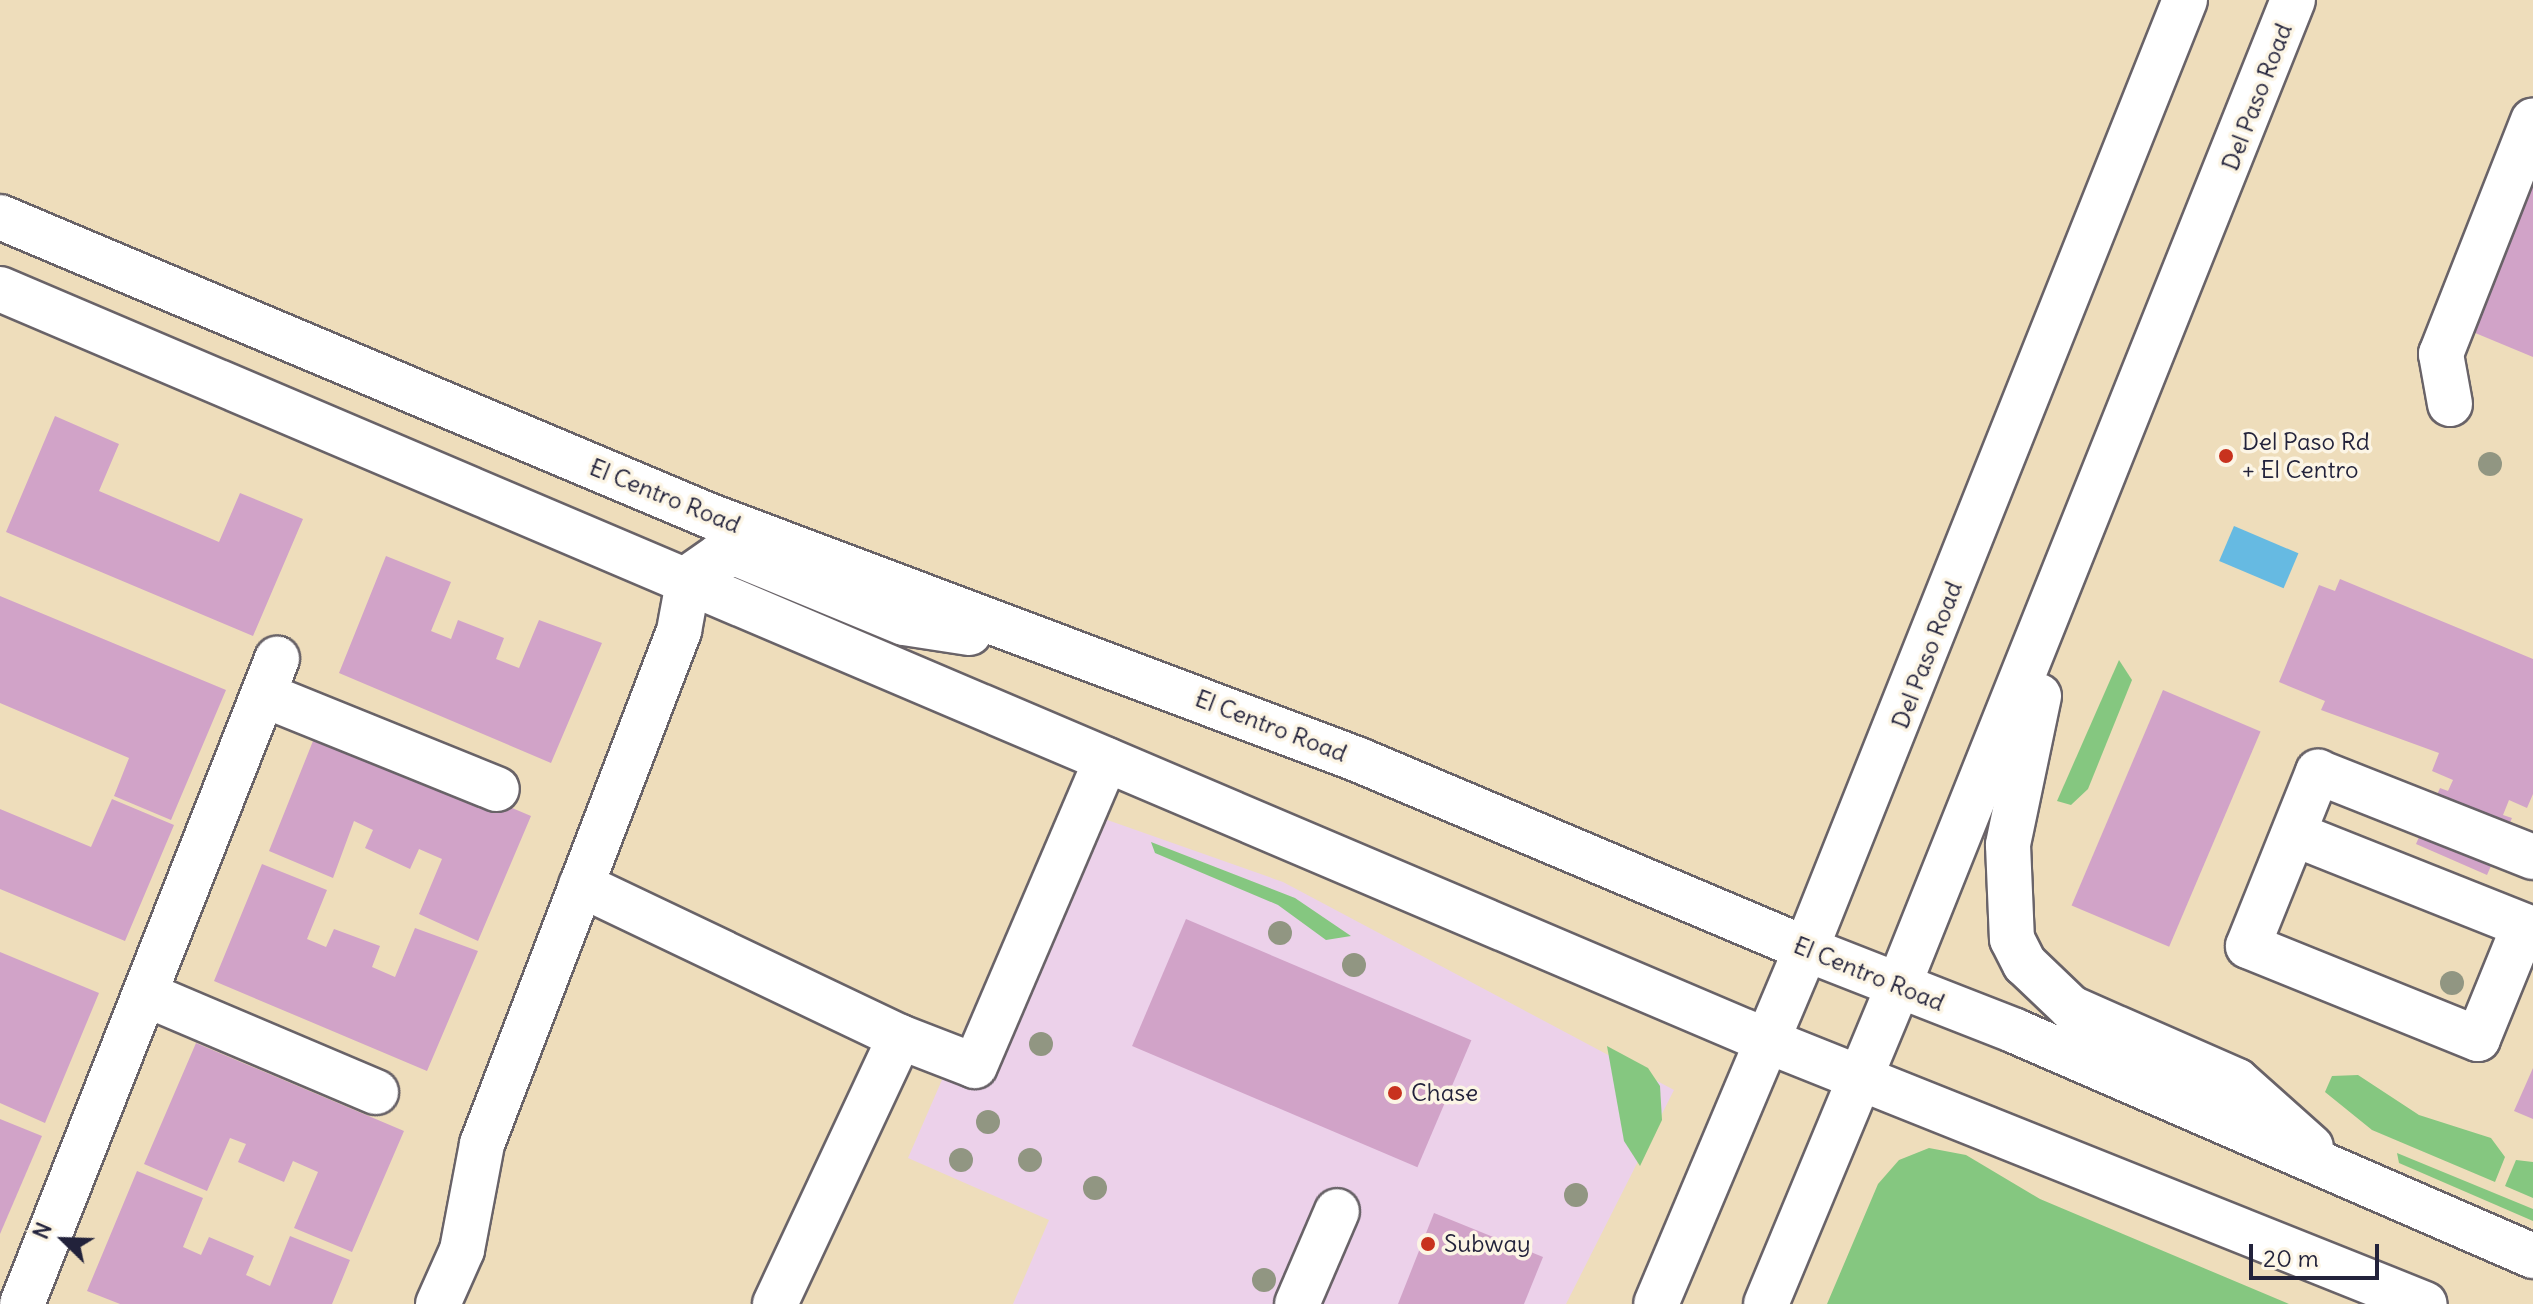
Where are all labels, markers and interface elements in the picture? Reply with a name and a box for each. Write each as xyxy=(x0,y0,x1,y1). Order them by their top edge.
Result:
street label: Del Paso Road xyxy=(2216,19,2298,175)
place label: Del Paso Rd + El Centro xyxy=(2242,428,2370,484)
marker: Del Paso Rd + El Centro xyxy=(2217,447,2235,465)
street label: El Centro Road xyxy=(585,453,745,539)
street label: Del Paso Road xyxy=(1886,577,1968,733)
street label: El Centro Road xyxy=(1191,684,1351,768)
street label: El Centro Road xyxy=(1789,931,1949,1017)
place label: Chase xyxy=(1411,1079,1478,1107)
marker: Chase xyxy=(1386,1084,1404,1102)
north arrow xyxy=(24,1200,104,1280)
text: N xyxy=(26,1218,58,1243)
scale bar xyxy=(2253,1228,2383,1278)
place label: Subway xyxy=(1444,1230,1531,1258)
marker: Subway xyxy=(1419,1235,1437,1253)
text: 20 m xyxy=(2263,1243,2319,1273)

